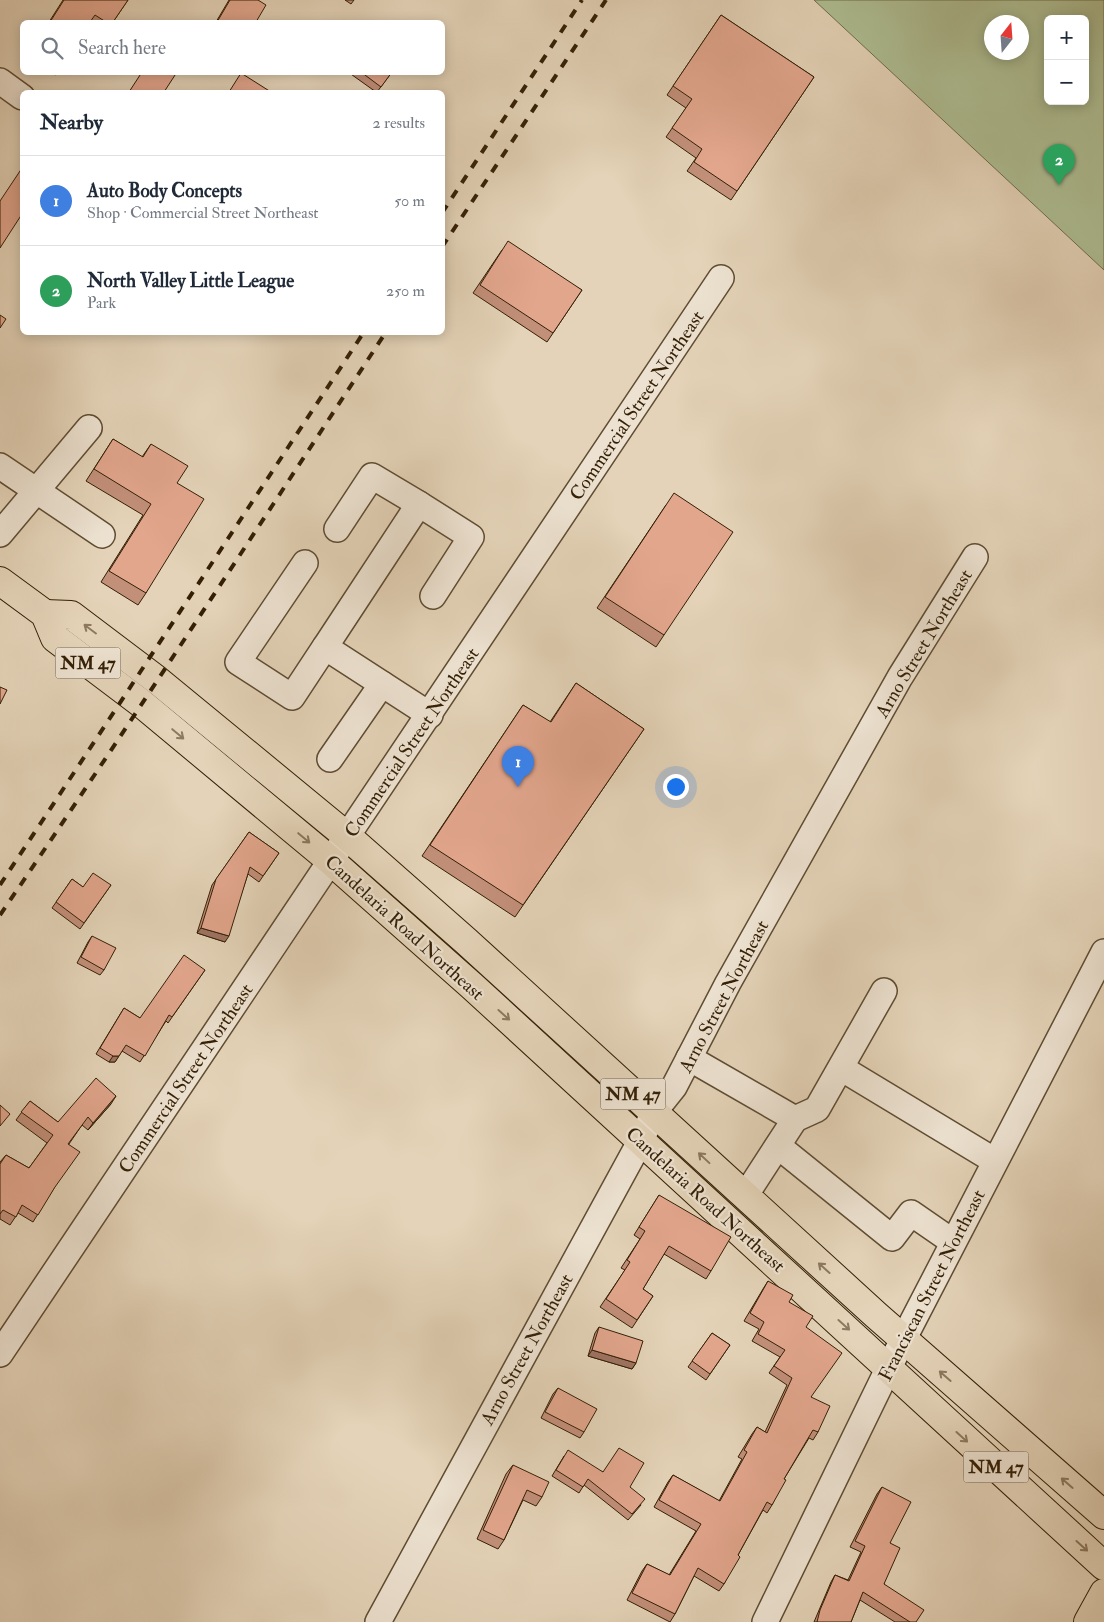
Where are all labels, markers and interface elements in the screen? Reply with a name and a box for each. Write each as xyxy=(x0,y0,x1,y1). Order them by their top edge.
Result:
north arrow xyxy=(984,15,1029,60)
map controls xyxy=(1044,15,1089,105)
button: + xyxy=(1044,15,1089,60)
search box xyxy=(20,20,445,75)
icon: search xyxy=(38,34,66,62)
text: Search here xyxy=(78,36,166,60)
button: − xyxy=(1044,60,1089,105)
text: Nearby xyxy=(40,109,103,136)
text: 2 results xyxy=(372,113,425,133)
pin: 2 xyxy=(1043,144,1075,185)
text: Auto Body Concepts xyxy=(87,179,242,203)
text: 1 xyxy=(53,191,59,211)
text: 50 m xyxy=(394,191,425,211)
text: Shop · Commercial Street Northeast xyxy=(87,203,319,223)
text: North Valley Little League xyxy=(87,269,294,293)
text: 2 xyxy=(52,281,60,301)
text: 250 m xyxy=(386,281,425,301)
text: Park xyxy=(87,293,116,313)
street label: Commercial Street Northeast xyxy=(564,306,709,505)
street label: Arno Street Northeast xyxy=(869,565,978,723)
one-way arrow xyxy=(84,624,97,635)
street label: Commercial Street Northeast xyxy=(339,643,484,842)
road number: NM 47 xyxy=(56,648,120,678)
one-way arrow xyxy=(172,729,185,740)
pin: 1 xyxy=(502,746,534,787)
your location xyxy=(663,774,689,800)
one-way arrow xyxy=(297,832,310,843)
street label: Candelaria Road Northeast xyxy=(320,850,489,1006)
street label: Arno Street Northeast xyxy=(673,916,774,1078)
street label: Commercial Street Northeast xyxy=(113,979,258,1178)
one-way arrow xyxy=(497,1009,510,1021)
road number: NM 47 xyxy=(600,1078,666,1110)
street label: Candelaria Road Northeast xyxy=(621,1122,790,1278)
one-way arrow xyxy=(697,1152,710,1164)
street label: Franciscan Street Northeast xyxy=(873,1186,991,1385)
one-way arrow xyxy=(818,1262,831,1274)
street label: Arno Street Northeast xyxy=(475,1270,578,1430)
one-way arrow xyxy=(837,1319,850,1331)
one-way arrow xyxy=(939,1370,952,1382)
one-way arrow xyxy=(956,1431,969,1443)
road number: NM 47 xyxy=(964,1451,1028,1482)
one-way arrow xyxy=(1061,1477,1074,1489)
one-way arrow xyxy=(1076,1540,1089,1552)

